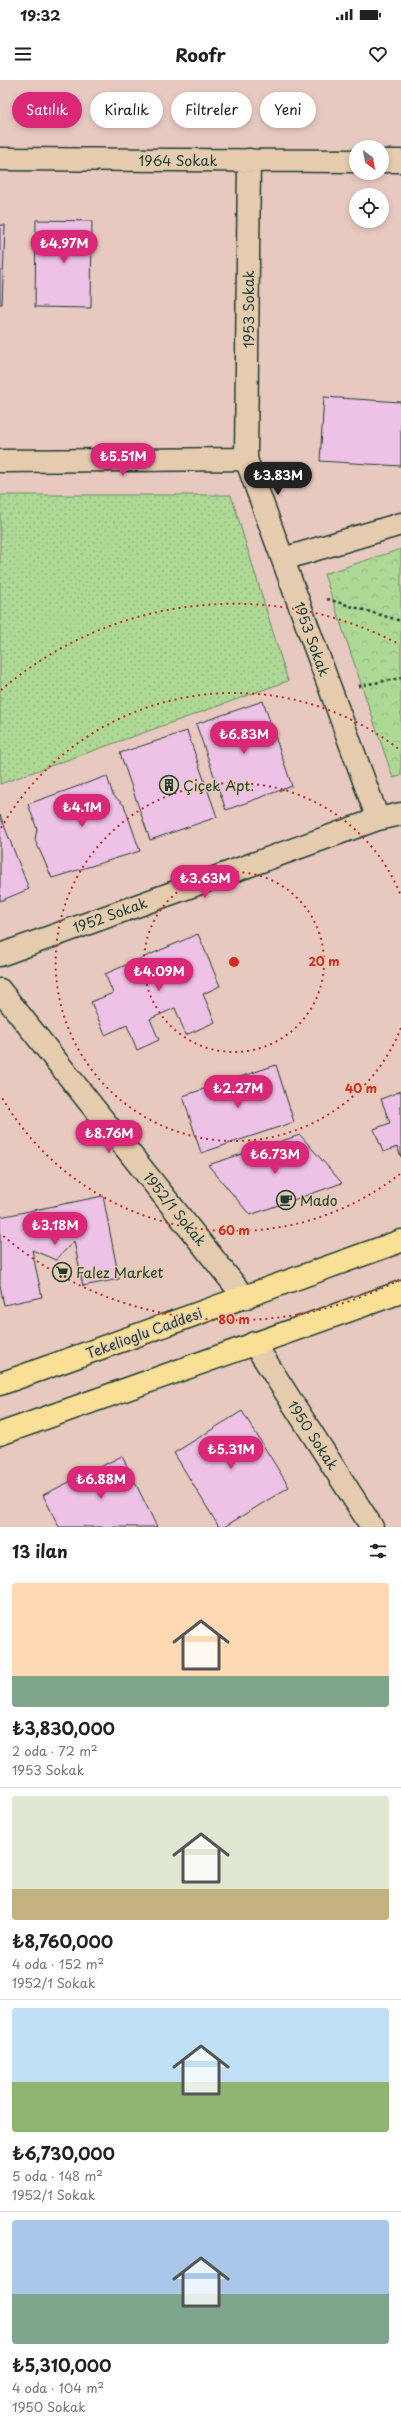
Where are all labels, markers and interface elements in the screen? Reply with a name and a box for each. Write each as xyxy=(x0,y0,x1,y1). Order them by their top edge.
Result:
text: 19:32 xyxy=(20,3,61,26)
text: Roofr xyxy=(175,41,226,68)
icon: menu xyxy=(12,43,34,65)
icon: heart xyxy=(367,43,389,65)
chip: Satılık xyxy=(12,92,82,128)
chip: Kiralık xyxy=(90,92,163,128)
chip: Filtreler xyxy=(171,92,252,128)
chip: Yeni xyxy=(260,92,316,128)
north arrow xyxy=(349,140,389,180)
map controls xyxy=(349,140,389,228)
street label: 1964 Sokak xyxy=(139,150,217,171)
button: locate xyxy=(349,188,389,228)
pin: ₺4.97M xyxy=(31,230,97,264)
text: ₺4.97M xyxy=(40,233,88,252)
street label: 1953 Sokak xyxy=(238,270,259,348)
pin: ₺5.51M xyxy=(90,443,156,477)
text: ₺5.51M xyxy=(100,446,146,465)
pin: ₺3.83M xyxy=(245,462,311,496)
text: ₺3.83M xyxy=(253,465,303,484)
street label: 1953 Sokak xyxy=(289,599,335,679)
pin: ₺6.83M xyxy=(211,721,277,755)
text: ₺6.83M xyxy=(219,724,269,743)
building icon: Çiçek Apt. xyxy=(158,774,180,796)
place label: Çiçek Apt. xyxy=(183,775,254,796)
pin: ₺4.1M xyxy=(54,794,110,828)
text: ₺4.1M xyxy=(62,797,102,816)
pin: ₺3.63M xyxy=(172,865,238,899)
text: ₺3.63M xyxy=(180,868,230,887)
street label: 1952 Sokak xyxy=(70,892,150,938)
text: 20 m xyxy=(308,952,340,970)
centre of rings xyxy=(227,955,241,969)
pin: ₺4.09M xyxy=(126,958,192,992)
text: ₺4.09M xyxy=(133,961,185,980)
pin: ₺2.27M xyxy=(205,1075,271,1109)
text: ₺2.27M xyxy=(213,1078,263,1097)
text: 40 m xyxy=(345,1079,377,1097)
pin: ₺8.76M xyxy=(76,1120,142,1154)
text: ₺8.76M xyxy=(85,1123,133,1142)
pin: ₺6.73M xyxy=(242,1141,308,1175)
text: ₺6.73M xyxy=(250,1144,300,1163)
street label: 1952/1 Sokak xyxy=(139,1167,211,1251)
cafe icon: Mado xyxy=(275,1189,297,1211)
place label: Mado xyxy=(300,1190,338,1211)
pin: ₺3.18M xyxy=(22,1212,88,1246)
text: ₺3.18M xyxy=(31,1215,79,1234)
text: 60 m xyxy=(218,1221,250,1239)
supermarket icon: Falez Market xyxy=(51,1261,73,1283)
place label: Falez Market xyxy=(76,1262,164,1283)
street label: Tekelioglu Caddesi xyxy=(83,1302,205,1364)
text: 80 m xyxy=(218,1310,250,1328)
street label: 1950 Sokak xyxy=(283,1396,343,1474)
pin: ₺5.31M xyxy=(198,1436,264,1470)
text: ₺5.31M xyxy=(207,1439,255,1458)
pin: ₺6.88M xyxy=(68,1466,134,1500)
text: ₺6.88M xyxy=(76,1469,126,1488)
text: 13 ilan xyxy=(12,1538,68,1564)
icon: filters xyxy=(367,1540,389,1562)
icon: home xyxy=(165,1609,237,1681)
text: ₺3,830,000 xyxy=(12,1715,115,1741)
text: 2 oda · 72 m² xyxy=(12,1741,98,1760)
text: 1953 Sokak xyxy=(12,1760,84,1779)
icon: home xyxy=(165,1822,237,1894)
text: ₺8,760,000 xyxy=(12,1928,113,1954)
text: 4 oda · 152 m² xyxy=(12,1954,104,1973)
text: 1952/1 Sokak xyxy=(12,1973,95,1992)
icon: home xyxy=(165,2034,237,2106)
text: ₺6,730,000 xyxy=(12,2140,115,2166)
text: 5 oda · 148 m² xyxy=(12,2166,103,2185)
text: 1952/1 Sokak xyxy=(12,2185,95,2204)
icon: home xyxy=(165,2246,237,2318)
text: ₺5,310,000 xyxy=(12,2352,112,2378)
text: 4 oda · 104 m² xyxy=(12,2378,104,2397)
text: 1950 Sokak xyxy=(12,2397,86,2416)

